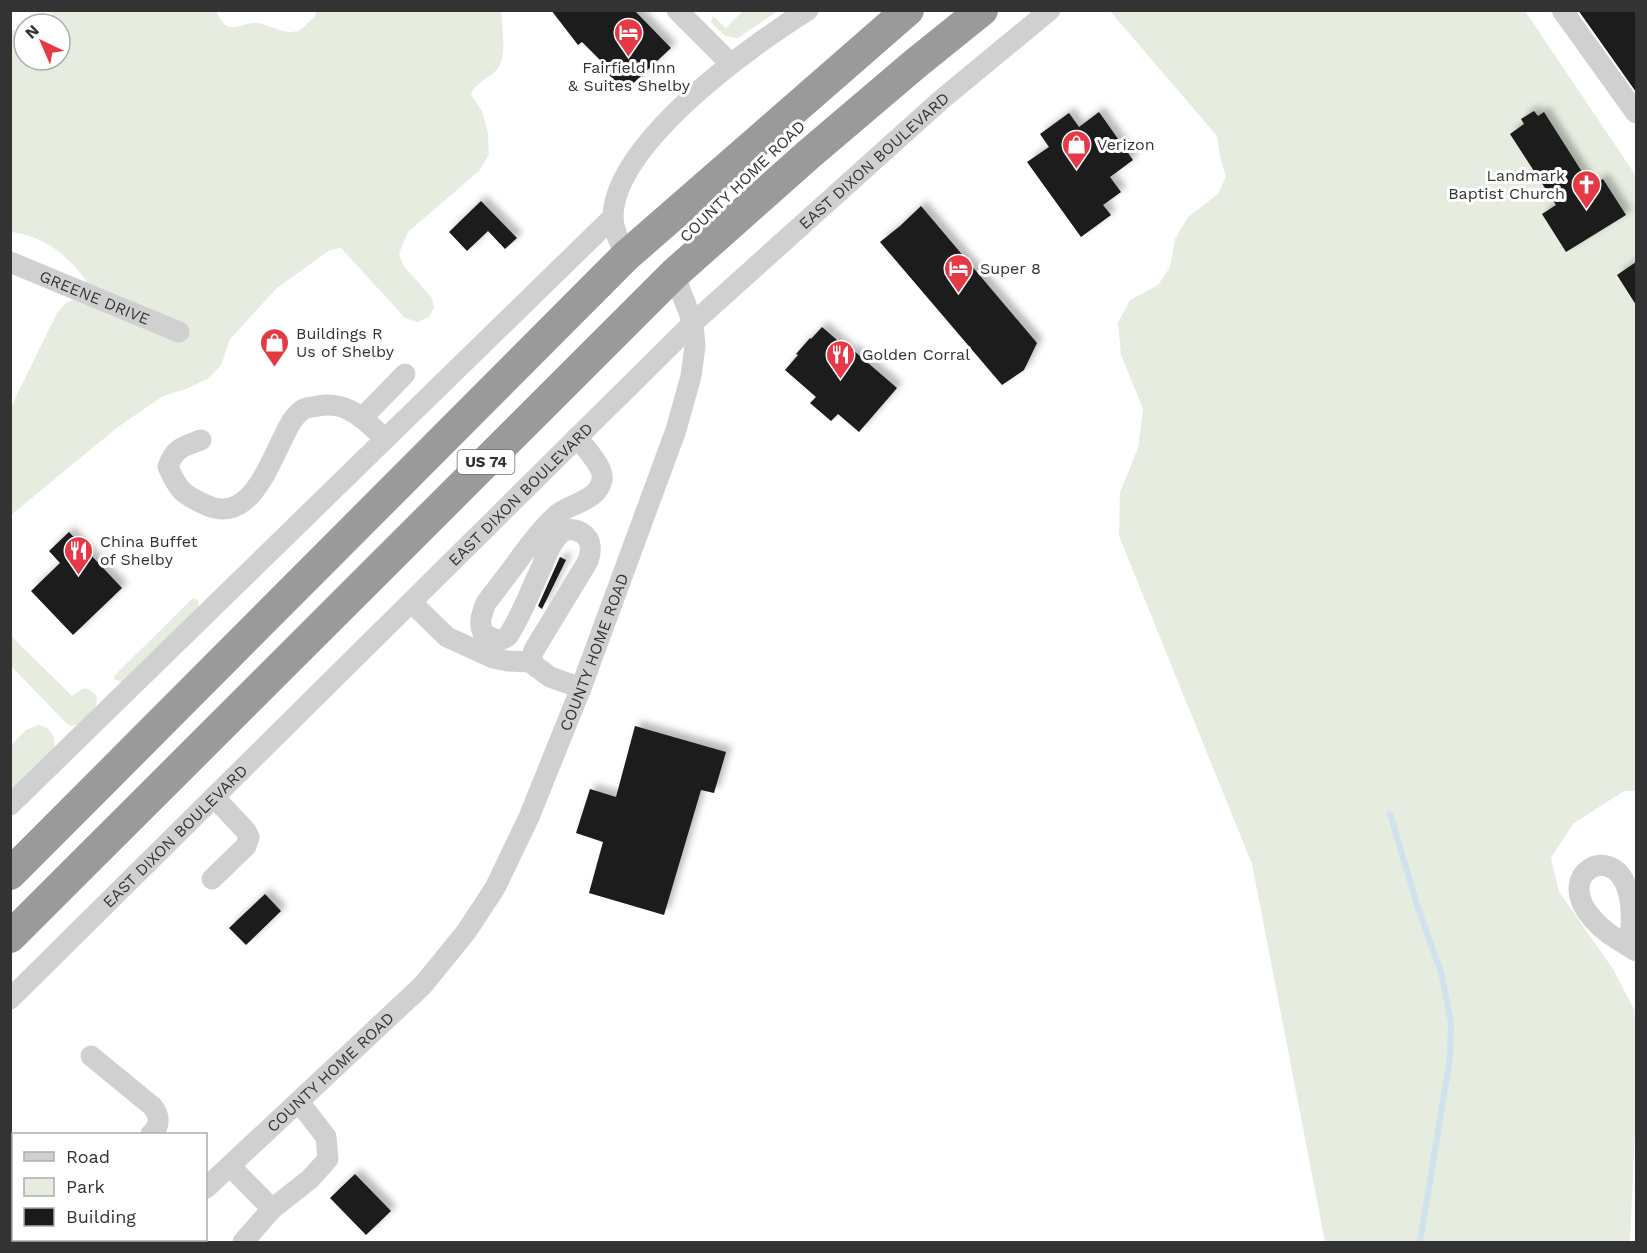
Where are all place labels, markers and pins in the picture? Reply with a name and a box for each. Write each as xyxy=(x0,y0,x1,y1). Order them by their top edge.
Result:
hotel icon: Fairfield Inn & Suites Shelby xyxy=(613,16,645,58)
place label: Fairfield Inn & Suites Shelby xyxy=(568,58,691,95)
shop icon: Verizon xyxy=(1060,128,1092,170)
place label: Verizon xyxy=(1097,135,1155,154)
place label: Landmark Baptist Church xyxy=(1448,166,1565,203)
church icon: Landmark Baptist Church xyxy=(1570,168,1602,210)
hotel icon: Super 8 xyxy=(943,252,975,294)
place label: Super 8 xyxy=(980,259,1041,278)
place label: Buildings R Us of Shelby xyxy=(296,324,395,361)
shop icon: Buildings R Us of Shelby xyxy=(259,326,291,368)
restaurant icon: Golden Corral xyxy=(825,338,857,380)
place label: Golden Corral xyxy=(862,345,970,364)
place label: China Buffet of Shelby xyxy=(100,532,198,569)
restaurant icon: China Buffet of Shelby xyxy=(63,534,95,576)

